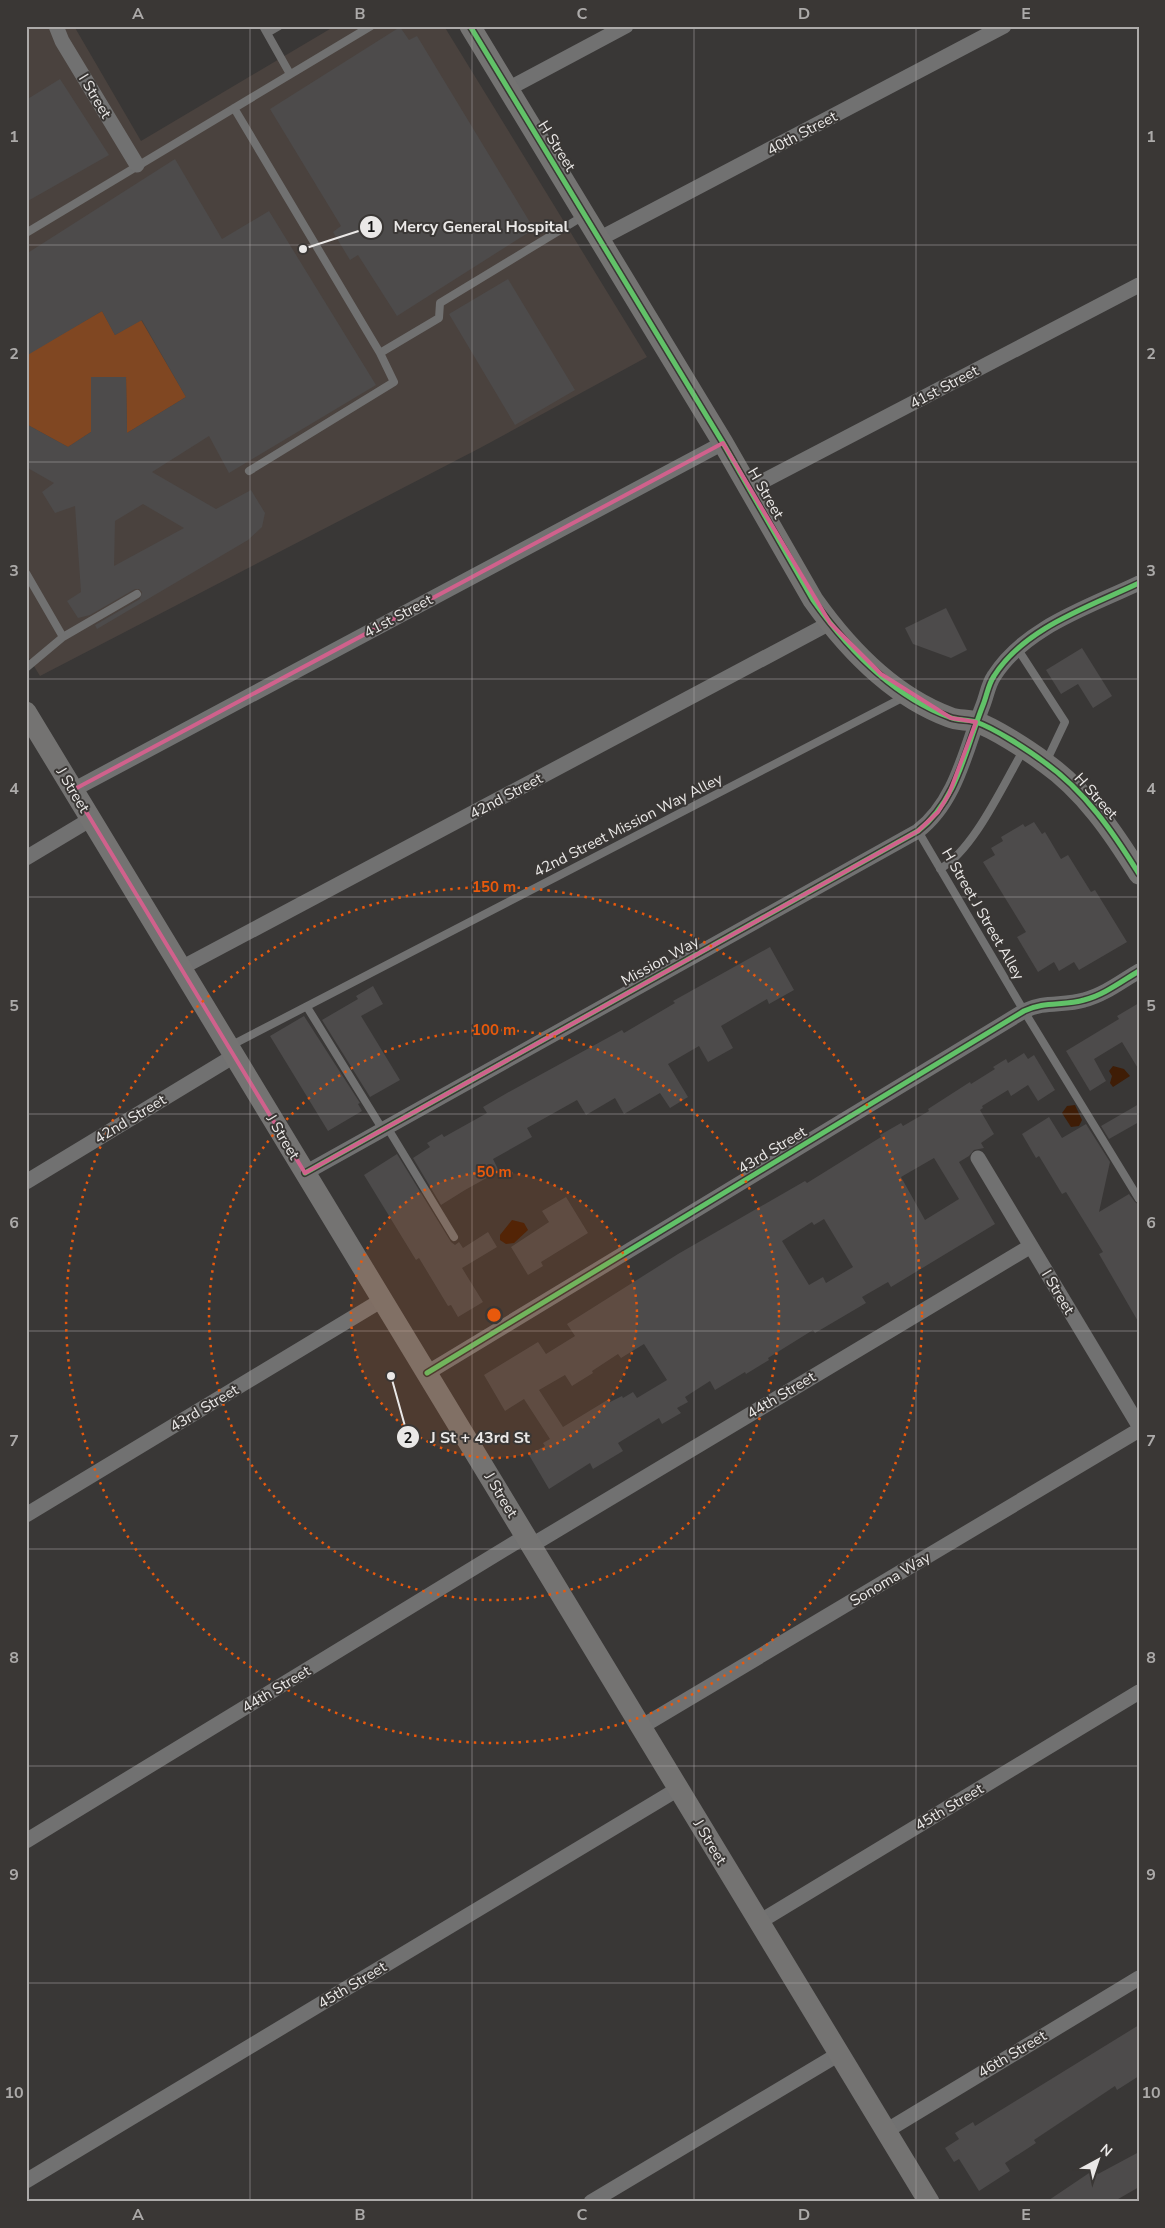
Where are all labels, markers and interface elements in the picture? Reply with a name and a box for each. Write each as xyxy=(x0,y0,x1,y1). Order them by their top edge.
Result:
text: A xyxy=(132,3,144,25)
text: B xyxy=(354,3,366,25)
text: C xyxy=(577,3,588,25)
text: D xyxy=(798,3,810,25)
text: E xyxy=(1021,3,1031,25)
street label: I Street xyxy=(74,70,116,123)
street label: 40th Street xyxy=(764,106,841,160)
street label: H Street xyxy=(534,117,581,176)
text: 1 xyxy=(9,126,19,148)
text: 1 xyxy=(1146,126,1156,148)
callout: Mercy General Hospital xyxy=(359,211,579,242)
text: Mercy General Hospital xyxy=(393,216,569,238)
text: 1 xyxy=(366,217,376,237)
text: 2 xyxy=(9,343,19,365)
text: 2 xyxy=(1146,343,1156,365)
street label: 41st Street xyxy=(906,360,983,413)
street label: H Street xyxy=(743,464,789,523)
text: 3 xyxy=(9,560,19,582)
text: 3 xyxy=(1146,560,1156,582)
street label: 41st Street xyxy=(360,589,437,642)
street label: J Street xyxy=(51,763,95,817)
street label: 42nd Street xyxy=(466,768,547,824)
street label: 42nd Street Mission Way Alley xyxy=(530,768,726,881)
street label: H Street xyxy=(1070,768,1123,824)
text: 4 xyxy=(9,778,19,800)
text: 4 xyxy=(1146,778,1156,800)
street label: H Street J Street Alley xyxy=(937,845,1029,984)
text: 150 m xyxy=(472,877,516,897)
street label: Mission Way xyxy=(617,931,703,991)
text: 5 xyxy=(9,995,19,1017)
text: 5 xyxy=(1146,995,1156,1017)
text: 100 m xyxy=(472,1020,516,1040)
street label: 42nd Street xyxy=(91,1089,170,1148)
street label: J Street xyxy=(261,1110,305,1164)
street label: 43rd Street xyxy=(734,1121,811,1178)
text: 50 m xyxy=(476,1162,512,1182)
text: 6 xyxy=(9,1212,19,1234)
text: 6 xyxy=(1146,1212,1156,1234)
street label: I Street xyxy=(1037,1266,1079,1319)
centre of rings xyxy=(485,1306,503,1324)
street label: 44th Street xyxy=(743,1366,820,1423)
street label: 43rd Street xyxy=(166,1379,243,1436)
callout: J St + 43rd St xyxy=(395,1422,540,1453)
text: J St + 43rd St xyxy=(429,1427,531,1449)
text: 2 xyxy=(403,1428,413,1448)
text: 7 xyxy=(9,1430,19,1452)
text: 7 xyxy=(1146,1430,1156,1452)
street label: J Street xyxy=(479,1468,523,1522)
street label: Sonoma Way xyxy=(846,1547,934,1611)
text: 8 xyxy=(9,1647,19,1669)
text: 8 xyxy=(1146,1647,1156,1669)
street label: 44th Street xyxy=(238,1660,315,1717)
street label: 45th Street xyxy=(911,1778,988,1835)
street label: J Street xyxy=(688,1815,732,1869)
text: 9 xyxy=(9,1864,19,1886)
text: 9 xyxy=(1146,1864,1156,1886)
street label: 45th Street xyxy=(314,1956,391,2013)
street label: 46th Street xyxy=(974,2025,1051,2082)
text: 10 xyxy=(4,2082,24,2104)
text: 10 xyxy=(1141,2082,1161,2104)
north arrow xyxy=(1072,2136,1122,2186)
text: N xyxy=(1096,2140,1116,2161)
text: A xyxy=(132,2204,144,2226)
text: B xyxy=(354,2204,366,2226)
text: C xyxy=(577,2204,588,2226)
text: D xyxy=(798,2204,810,2226)
text: E xyxy=(1021,2204,1031,2226)

